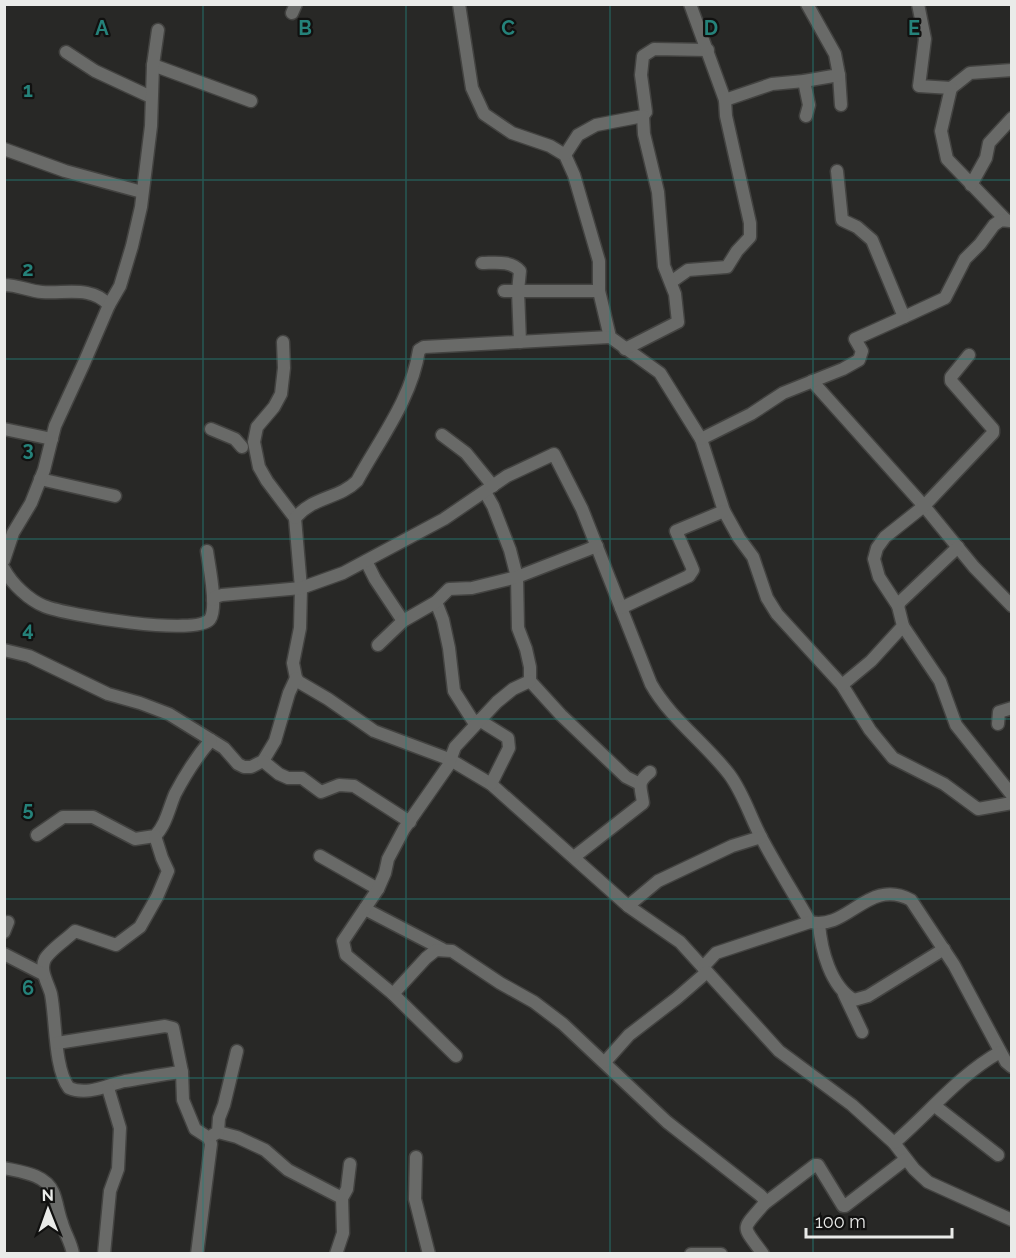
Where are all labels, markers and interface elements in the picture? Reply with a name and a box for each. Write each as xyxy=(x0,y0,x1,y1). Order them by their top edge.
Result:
text: A xyxy=(95,16,109,40)
text: B xyxy=(298,16,312,40)
text: C xyxy=(501,16,515,40)
text: D xyxy=(704,16,718,40)
text: E xyxy=(908,16,920,40)
text: 1 xyxy=(23,78,33,102)
text: 2 xyxy=(22,257,34,281)
text: 3 xyxy=(22,437,34,461)
text: 4 xyxy=(22,617,34,641)
text: 5 xyxy=(22,797,34,821)
text: 6 xyxy=(22,976,34,1000)
north arrow xyxy=(18,1180,78,1240)
text: N xyxy=(41,1186,54,1205)
scale bar xyxy=(806,1201,952,1239)
text: 100 m xyxy=(815,1211,866,1232)

